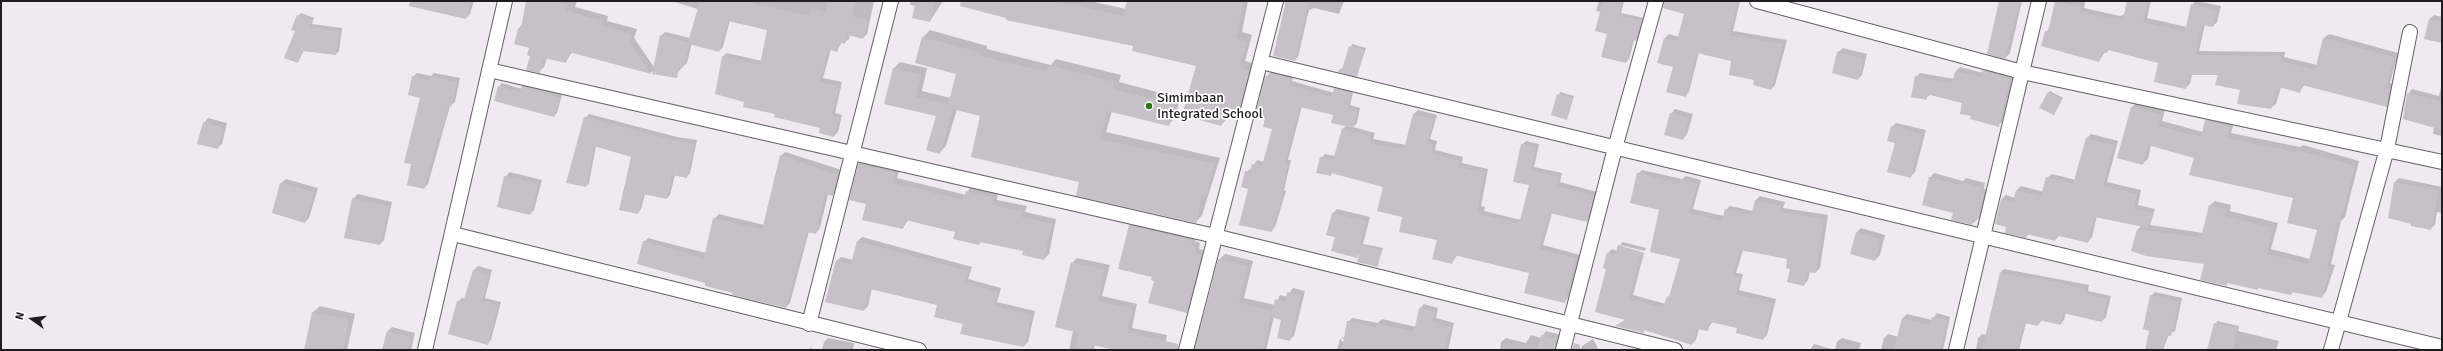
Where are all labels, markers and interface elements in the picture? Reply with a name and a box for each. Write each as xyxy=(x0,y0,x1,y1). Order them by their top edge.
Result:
place label: Simimbaan Integrated School xyxy=(1157,90,1263,122)
marker: Simimbaan Integrated School xyxy=(1144,101,1154,111)
north arrow xyxy=(12,299,52,339)
text: N xyxy=(13,311,27,321)

